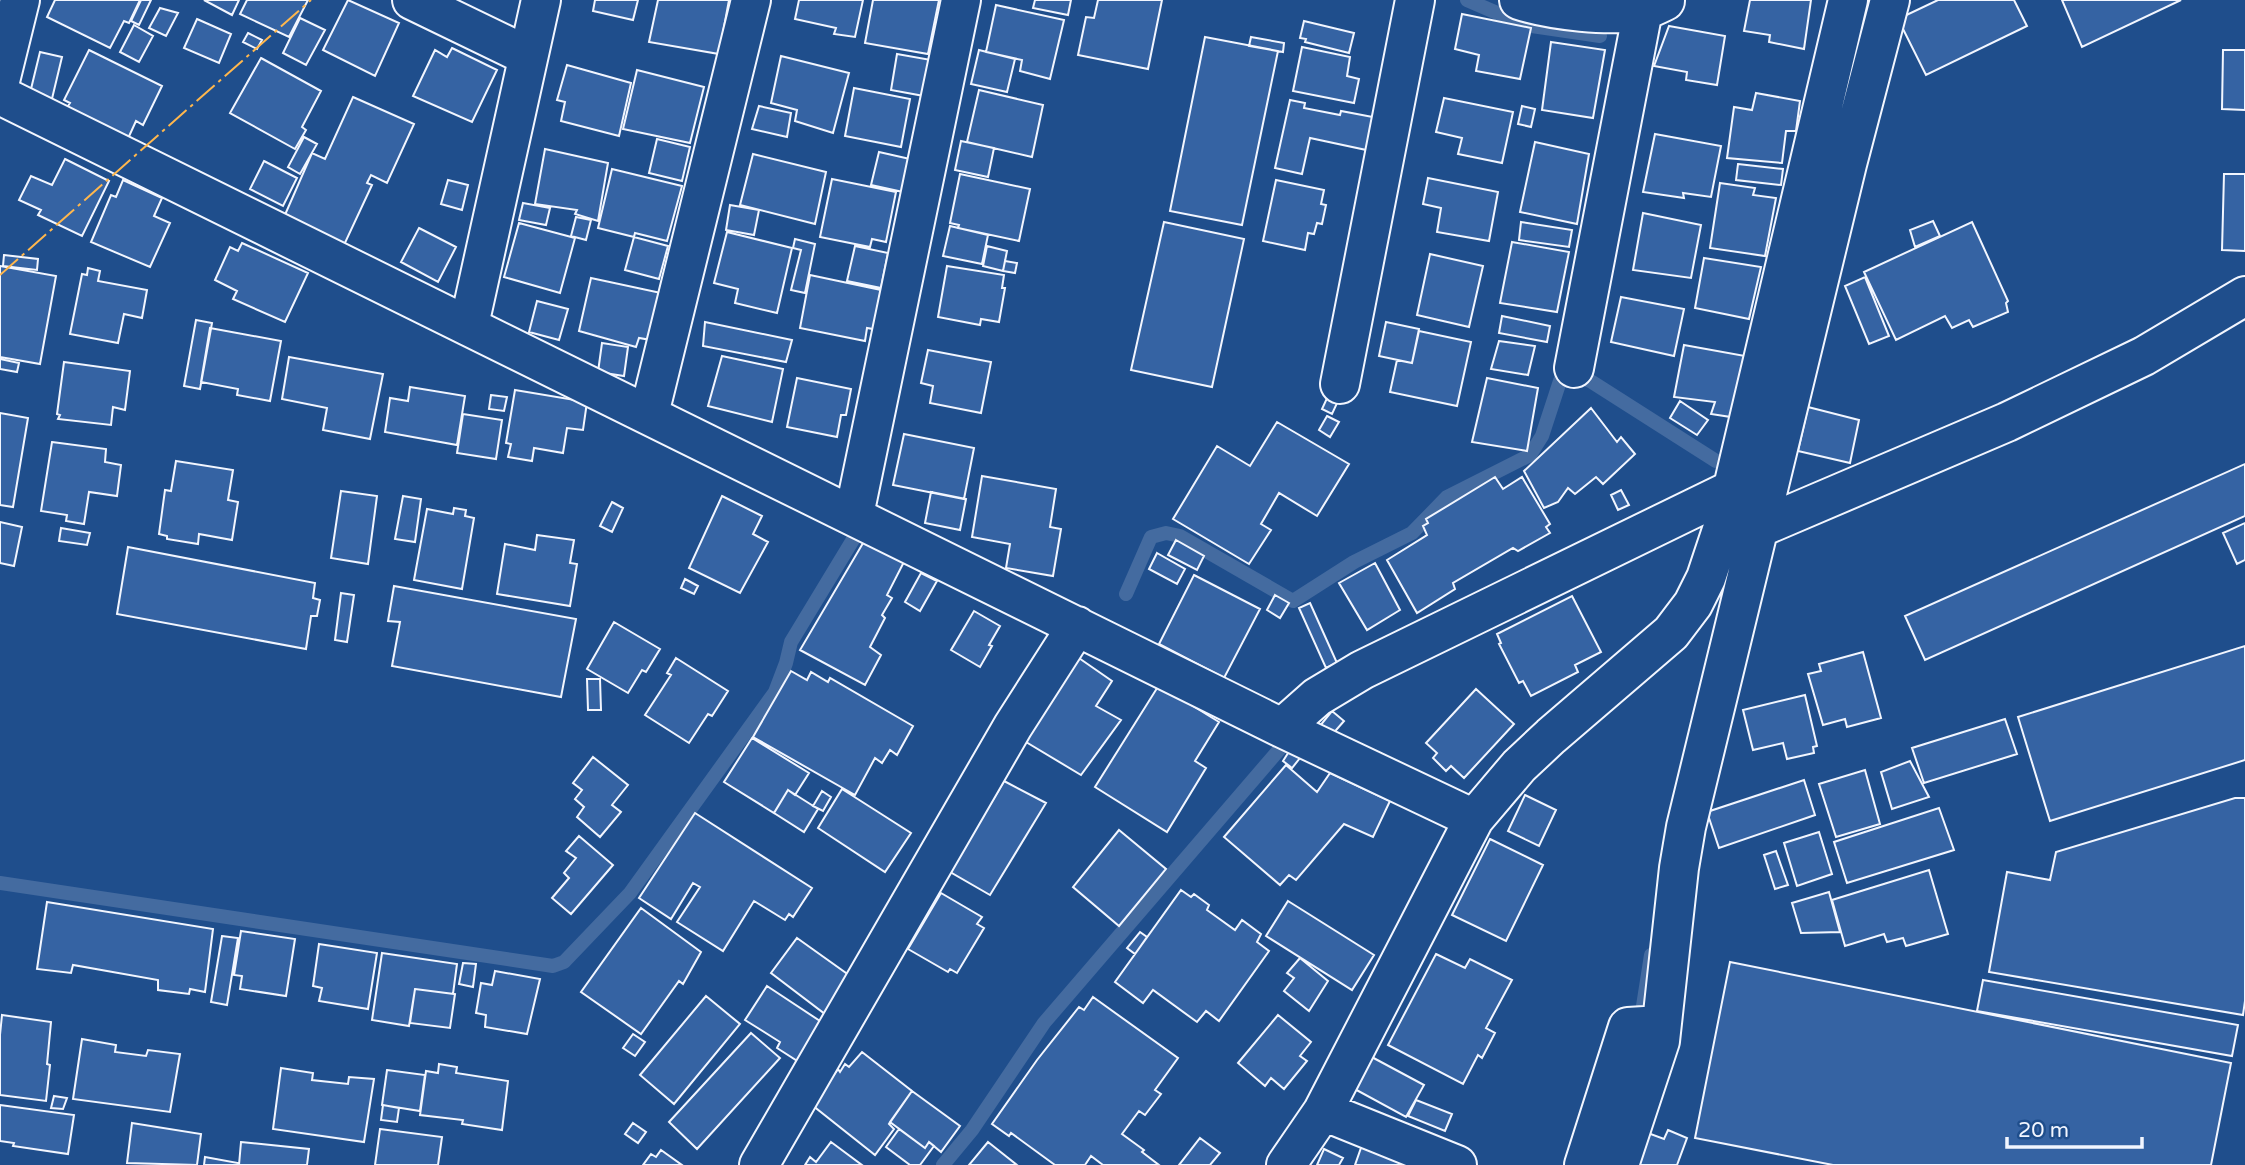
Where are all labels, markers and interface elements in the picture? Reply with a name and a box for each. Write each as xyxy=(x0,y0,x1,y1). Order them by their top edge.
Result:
scale bar xyxy=(2007,1106,2142,1150)
text: 20 m xyxy=(2018,1118,2069,1143)

